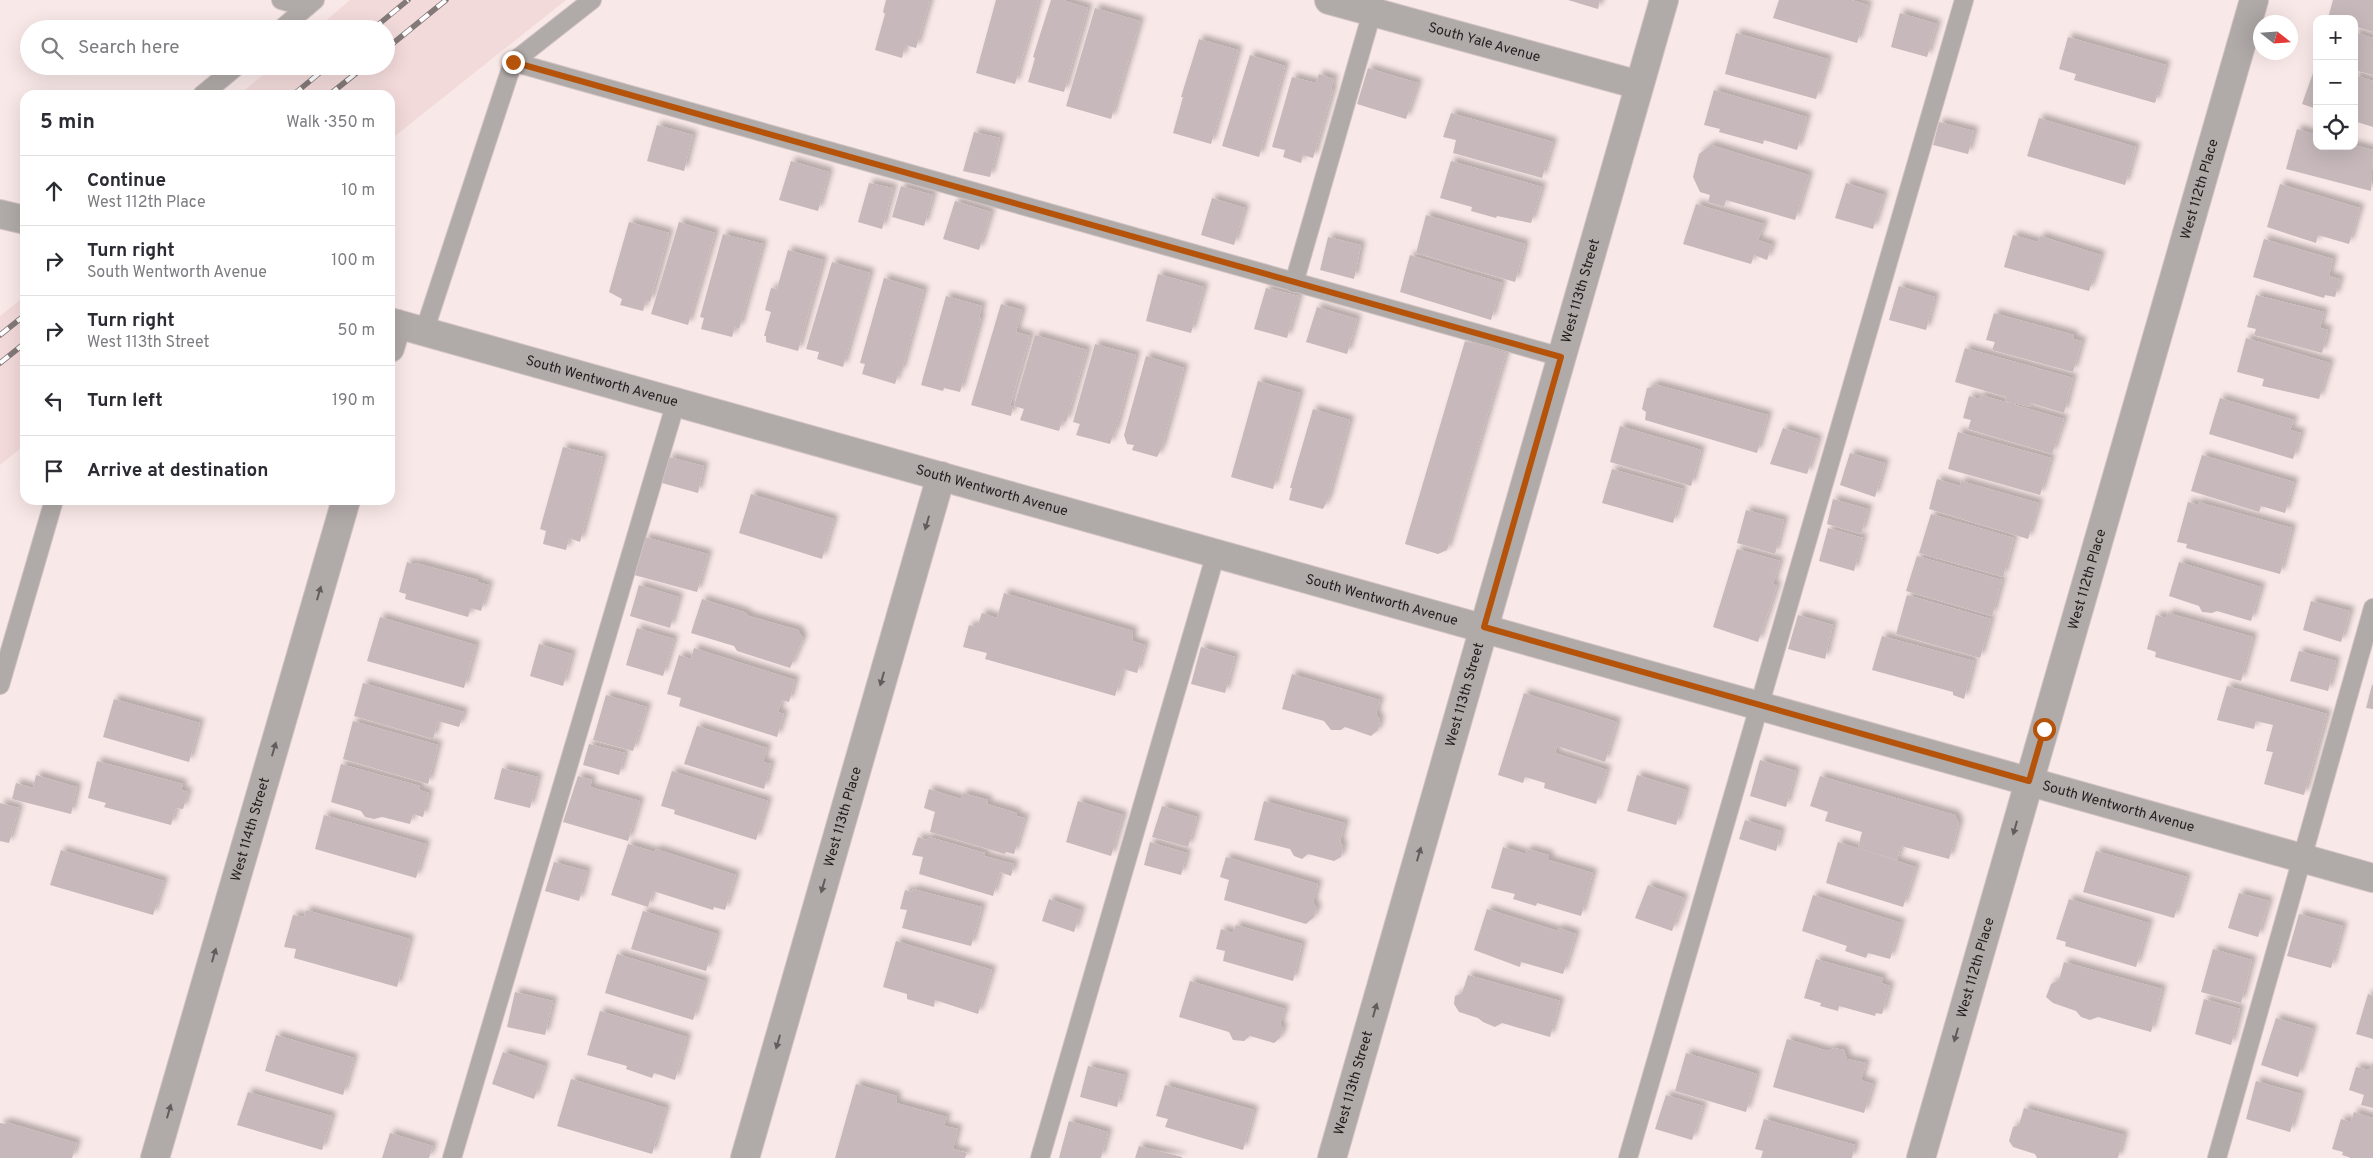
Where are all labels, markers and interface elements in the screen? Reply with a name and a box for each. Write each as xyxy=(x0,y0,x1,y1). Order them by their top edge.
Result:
north arrow xyxy=(2253,15,2298,60)
map controls xyxy=(2313,15,2358,150)
button: + xyxy=(2313,15,2358,60)
street label: South Yale Avenue xyxy=(1426,19,1542,66)
search box xyxy=(20,20,395,75)
icon: search xyxy=(38,34,66,62)
text: Search here xyxy=(78,36,180,60)
route end xyxy=(502,51,525,74)
button: − xyxy=(2313,60,2358,105)
button: locate xyxy=(2313,105,2358,150)
text: 5 min xyxy=(40,109,95,136)
text: Walk · 350 m xyxy=(286,113,375,133)
street label: West 112th Place xyxy=(2177,137,2222,242)
text: Continue xyxy=(87,169,166,193)
icon: ahead xyxy=(40,177,68,205)
text: 10 m xyxy=(341,181,375,201)
text: West 112th Place xyxy=(87,193,206,213)
street label: West 113th Street xyxy=(1558,237,1604,345)
text: Turn right xyxy=(87,239,175,263)
icon: right xyxy=(40,247,68,275)
text: 100 m xyxy=(331,251,375,271)
text: South Wentworth Avenue xyxy=(87,263,267,283)
text: Turn right xyxy=(87,309,175,333)
icon: right xyxy=(40,317,68,345)
text: 50 m xyxy=(338,321,375,341)
text: West 113th Street xyxy=(87,333,210,353)
street label: South Wentworth Avenue xyxy=(524,352,680,411)
icon: left xyxy=(40,387,68,415)
text: Turn left xyxy=(87,389,163,413)
text: 190 m xyxy=(332,391,375,411)
icon: arrive xyxy=(40,457,68,485)
text: Arrive at destination xyxy=(87,459,268,483)
street label: South Wentworth Avenue xyxy=(914,461,1070,520)
one-way arrow xyxy=(923,515,931,530)
street label: West 112th Place xyxy=(2065,527,2110,632)
street label: South Wentworth Avenue xyxy=(1304,571,1460,630)
one-way arrow xyxy=(315,585,323,600)
street label: West 113th Street xyxy=(1442,641,1488,749)
one-way arrow xyxy=(878,672,886,687)
route start xyxy=(2033,718,2056,741)
one-way arrow xyxy=(270,741,278,756)
street label: West 113th Place xyxy=(821,765,866,869)
street label: West 114th Street xyxy=(227,776,274,884)
street label: South Wentworth Avenue xyxy=(2040,777,2196,836)
one-way arrow xyxy=(2011,821,2019,836)
one-way arrow xyxy=(1416,846,1424,861)
one-way arrow xyxy=(819,878,827,893)
street label: West 112th Place xyxy=(1953,915,1998,1020)
one-way arrow xyxy=(210,948,218,963)
one-way arrow xyxy=(1371,1003,1379,1018)
one-way arrow xyxy=(1952,1027,1960,1042)
street label: West 113th Street xyxy=(1331,1029,1376,1137)
one-way arrow xyxy=(774,1034,782,1049)
one-way arrow xyxy=(165,1104,173,1119)

